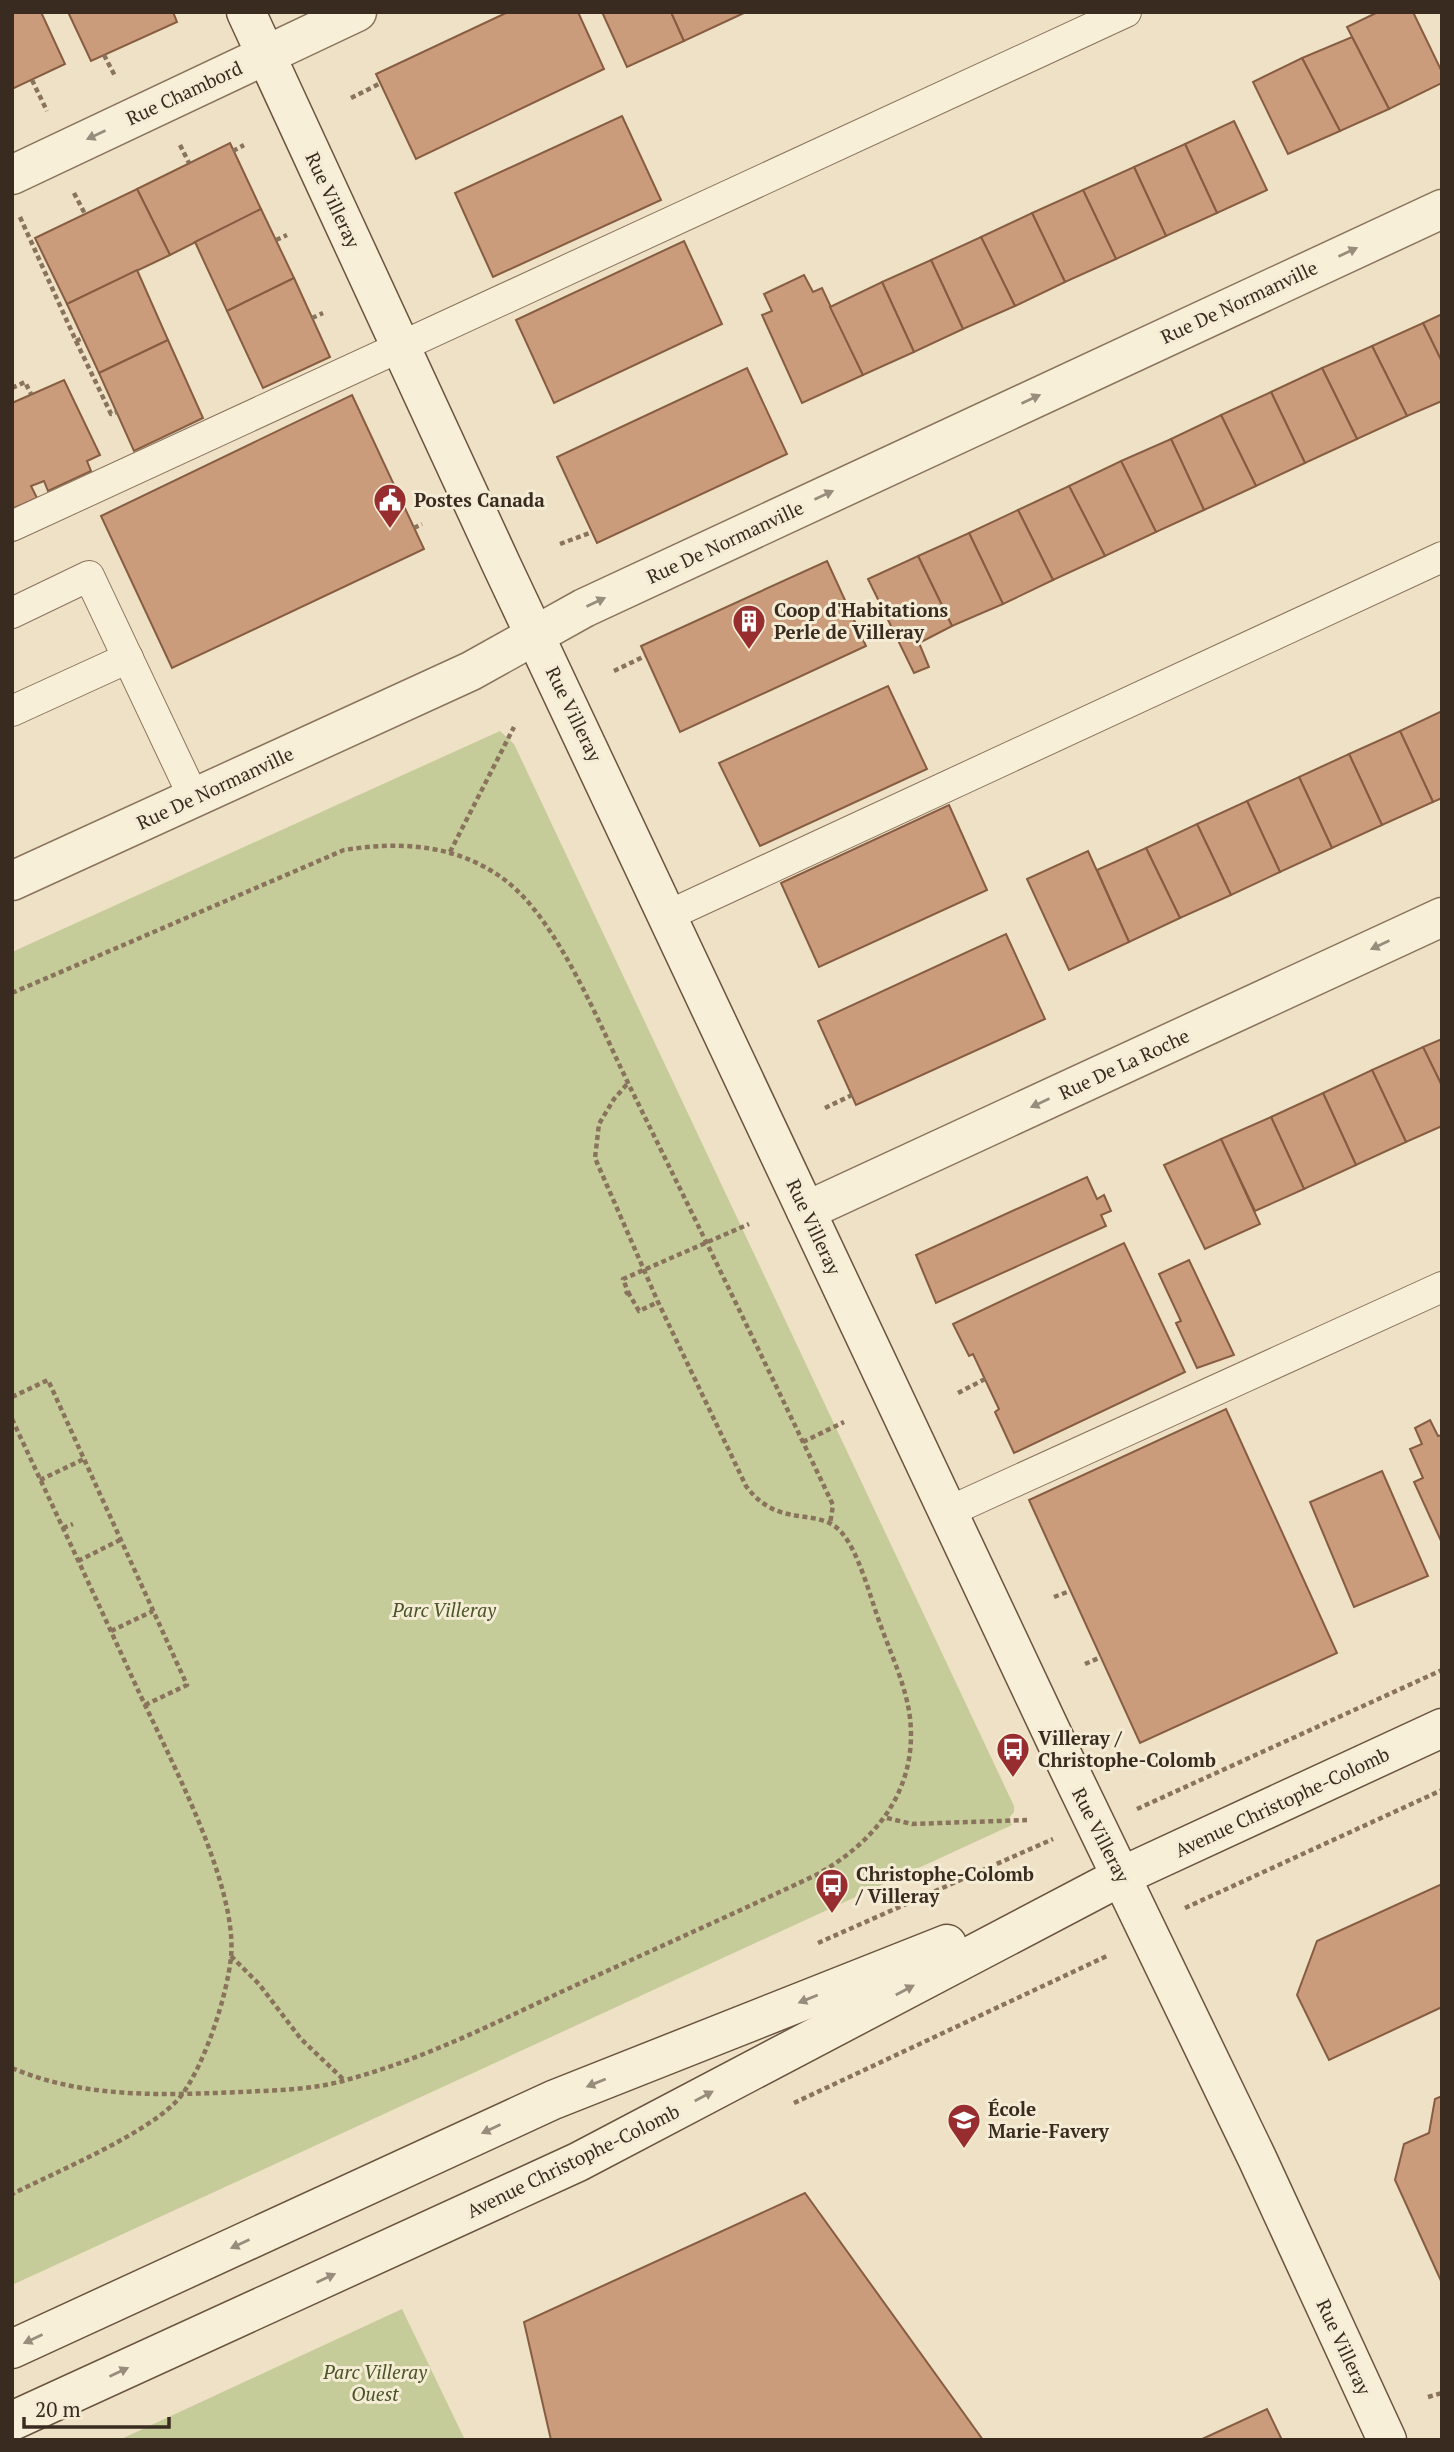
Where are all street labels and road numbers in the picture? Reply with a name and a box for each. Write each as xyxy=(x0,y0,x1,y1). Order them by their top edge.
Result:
street label: Rue Chambord xyxy=(122,55,246,130)
street label: Rue Villeray xyxy=(300,148,367,252)
street label: Rue De Normanville xyxy=(1156,254,1321,349)
street label: Rue De Normanville xyxy=(642,494,807,589)
street label: Rue Villeray xyxy=(541,662,608,766)
street label: Rue De Normanville xyxy=(132,740,297,835)
street label: Rue De La Roche xyxy=(1054,1022,1193,1105)
street label: Rue Villeray xyxy=(781,1175,848,1279)
street label: Avenue Christophe-Colomb xyxy=(1171,1741,1393,1862)
street label: Rue Villeray xyxy=(1067,1783,1136,1887)
street label: Avenue Christophe-Colomb xyxy=(462,2098,683,2223)
street label: Rue Villeray xyxy=(1311,2295,1378,2399)

